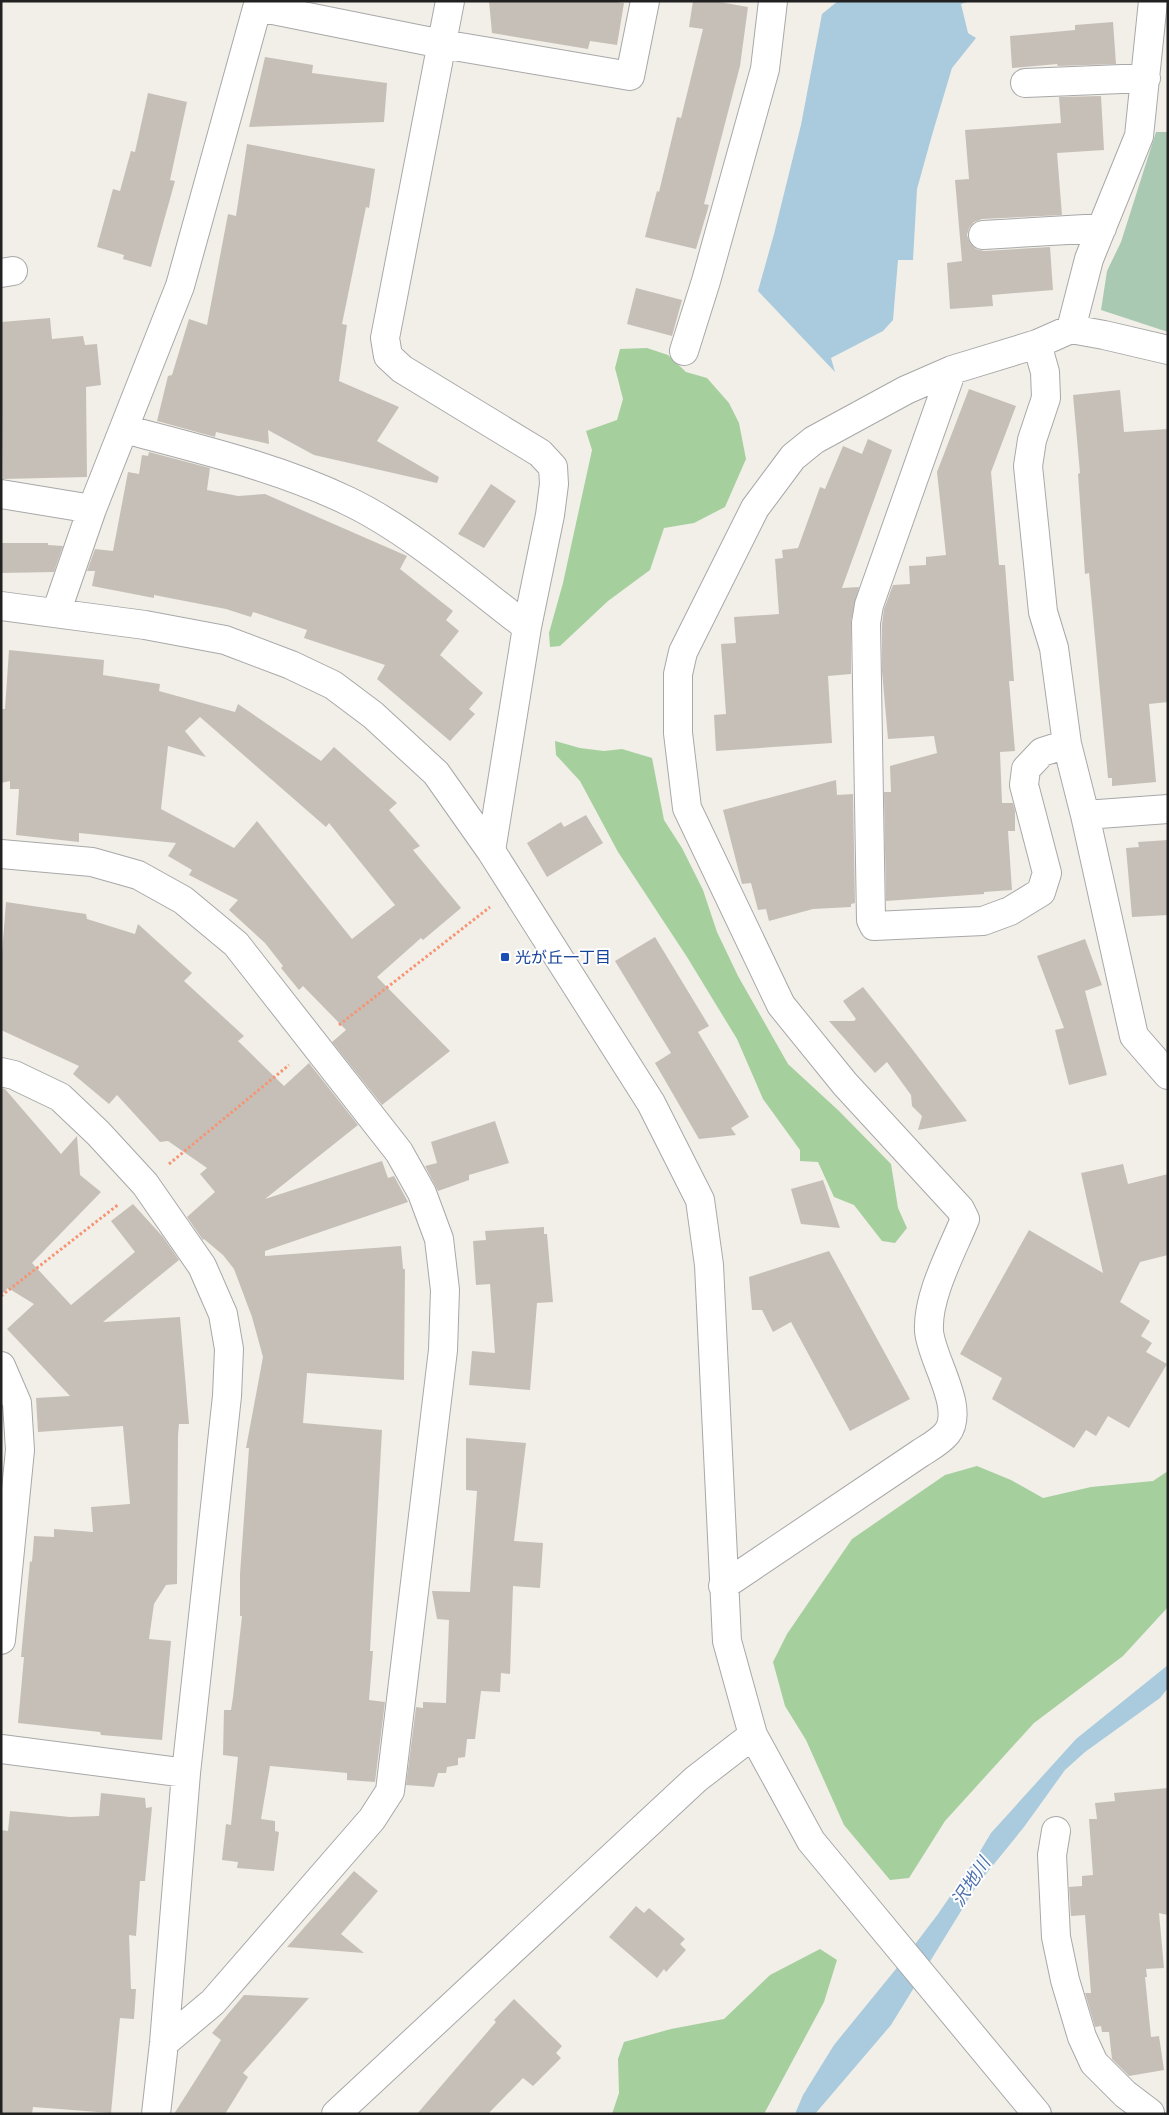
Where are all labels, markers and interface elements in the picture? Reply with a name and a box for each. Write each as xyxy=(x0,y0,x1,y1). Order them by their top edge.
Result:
place label: 光が丘一丁目 xyxy=(515,948,611,967)
marker: 光が丘一丁目 xyxy=(499,951,511,963)
water label: 沢地川 xyxy=(947,1852,996,1911)

